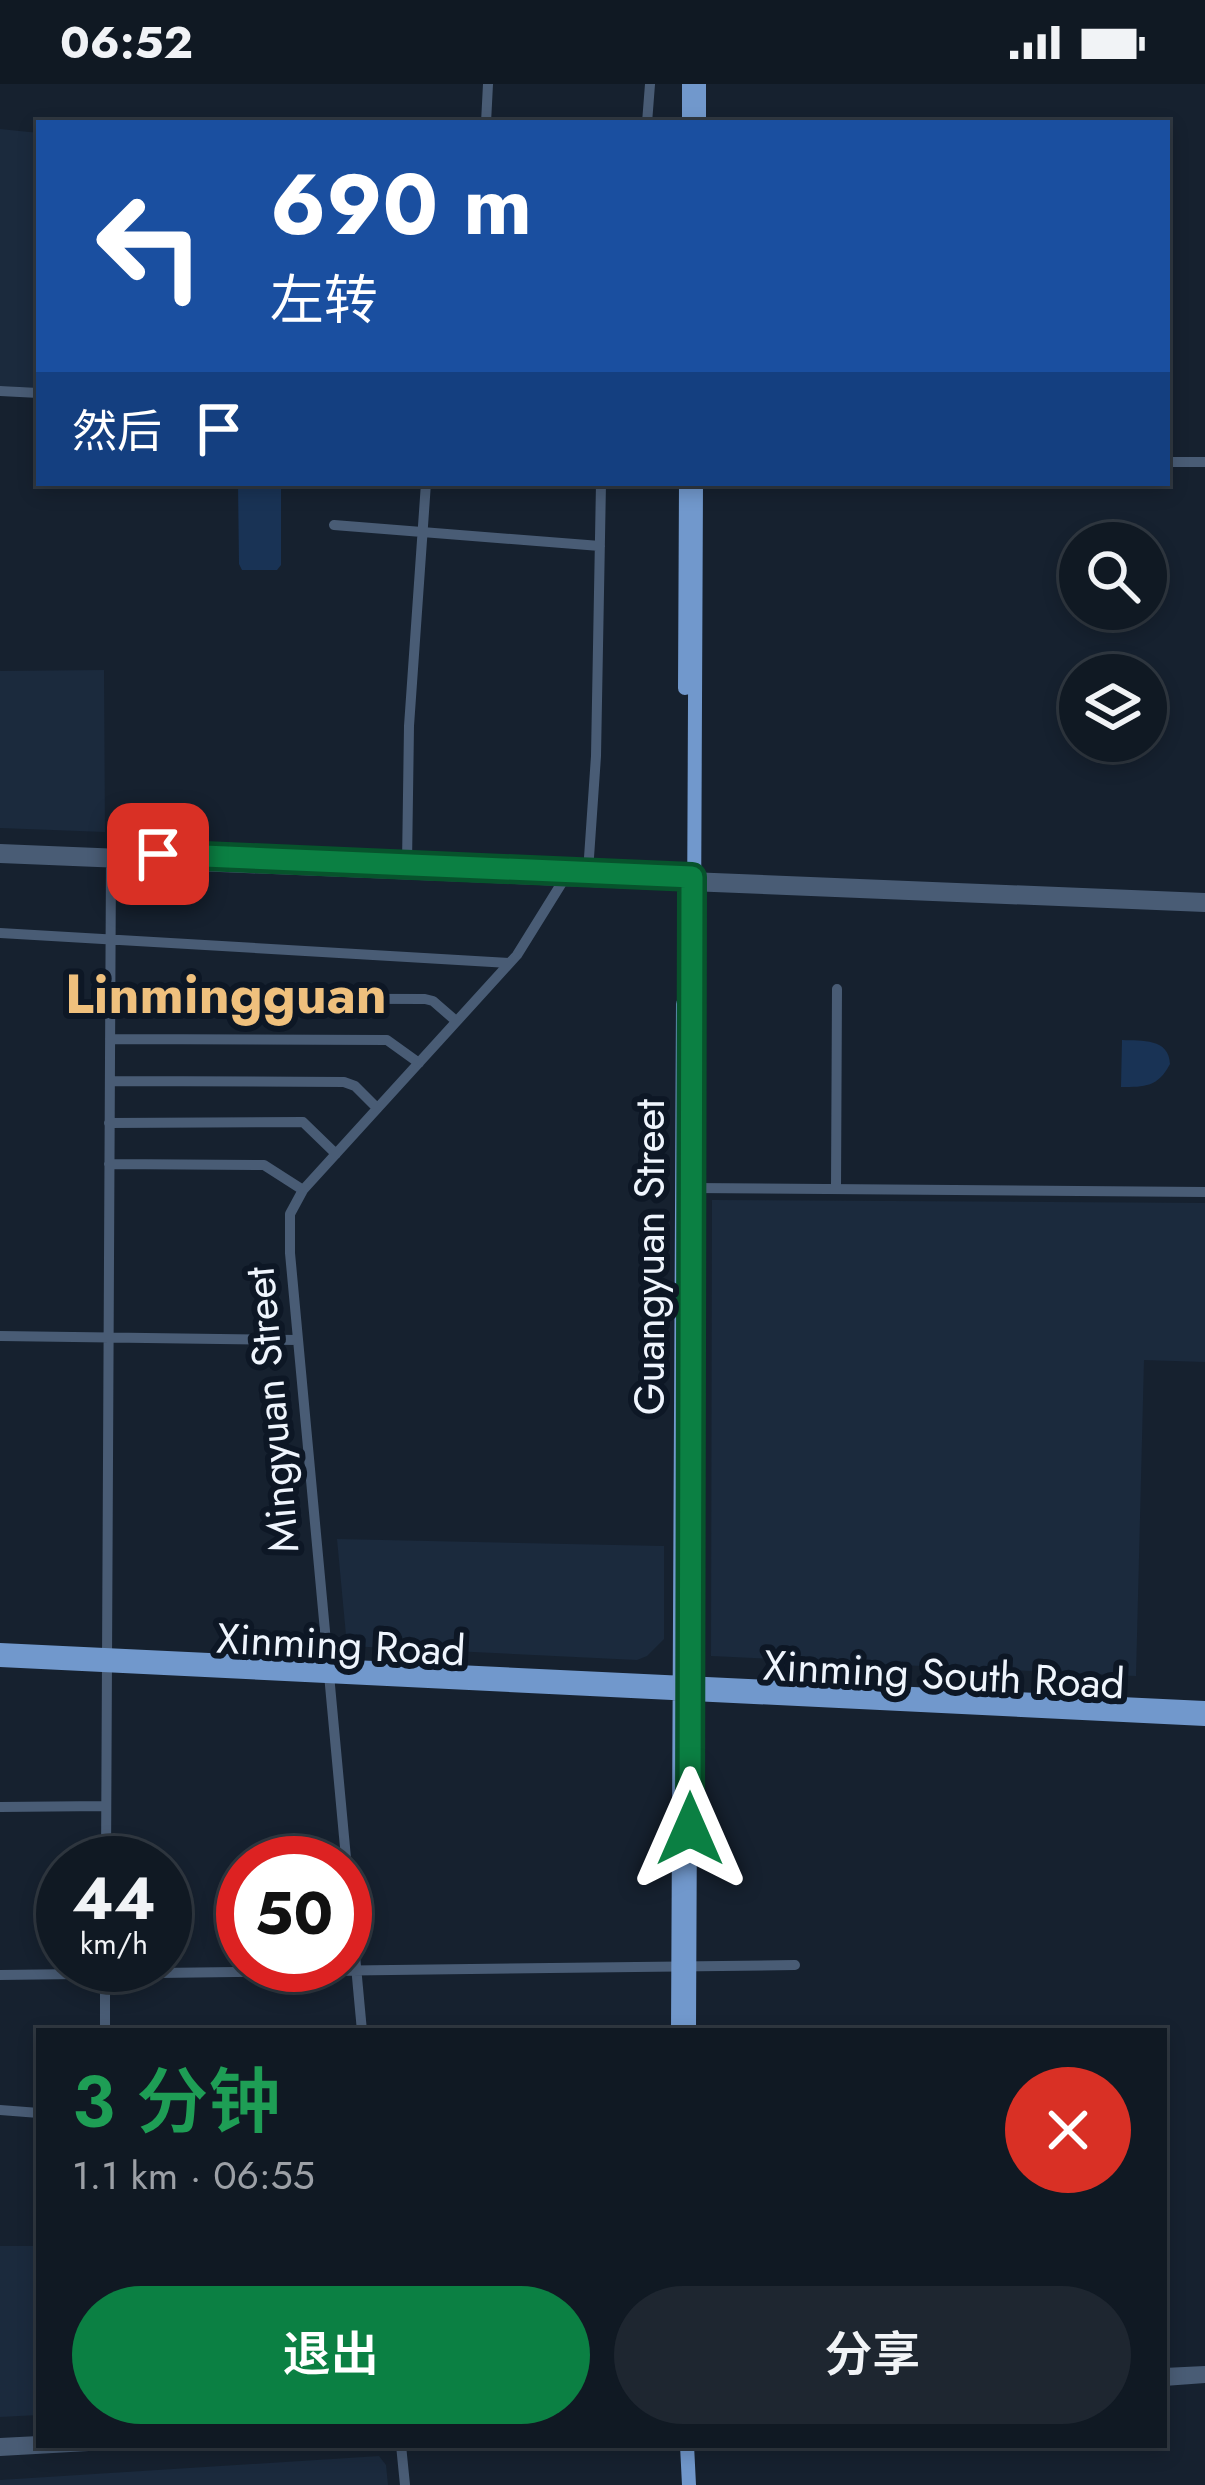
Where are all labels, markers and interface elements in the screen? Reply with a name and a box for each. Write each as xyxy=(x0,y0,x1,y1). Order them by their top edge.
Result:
text: 06:52 xyxy=(60,10,193,75)
text: 690 m xyxy=(270,144,532,266)
icon: left xyxy=(72,168,228,324)
text: 左转 xyxy=(270,261,378,339)
icon: arrive xyxy=(186,396,252,462)
text: 然后 xyxy=(72,399,162,464)
map controls xyxy=(1059,522,1167,762)
button: search xyxy=(1059,522,1167,630)
button: layers xyxy=(1059,654,1167,762)
pin xyxy=(107,803,209,905)
icon: arrive xyxy=(125,821,191,887)
district label: Linmingguan xyxy=(65,955,387,1033)
street label: Guangyuan Street xyxy=(619,1099,680,1415)
street label: Mingyuan Street xyxy=(229,1265,314,1555)
street label: Xinming Road xyxy=(215,1608,467,1681)
street label: Xinming South Road xyxy=(762,1635,1126,1714)
position arrow xyxy=(627,1766,753,1892)
speed limit sign: 50 xyxy=(216,1836,372,1992)
text: 44 xyxy=(72,1855,156,1942)
text: km/h xyxy=(80,1922,148,1965)
text: 3 分钟 xyxy=(72,2050,281,2154)
button: close xyxy=(1005,2067,1131,2193)
text: 1.1 km · 06:55 xyxy=(72,2147,315,2204)
button: 退出 xyxy=(72,2286,590,2424)
button: 分享 xyxy=(614,2286,1131,2424)

